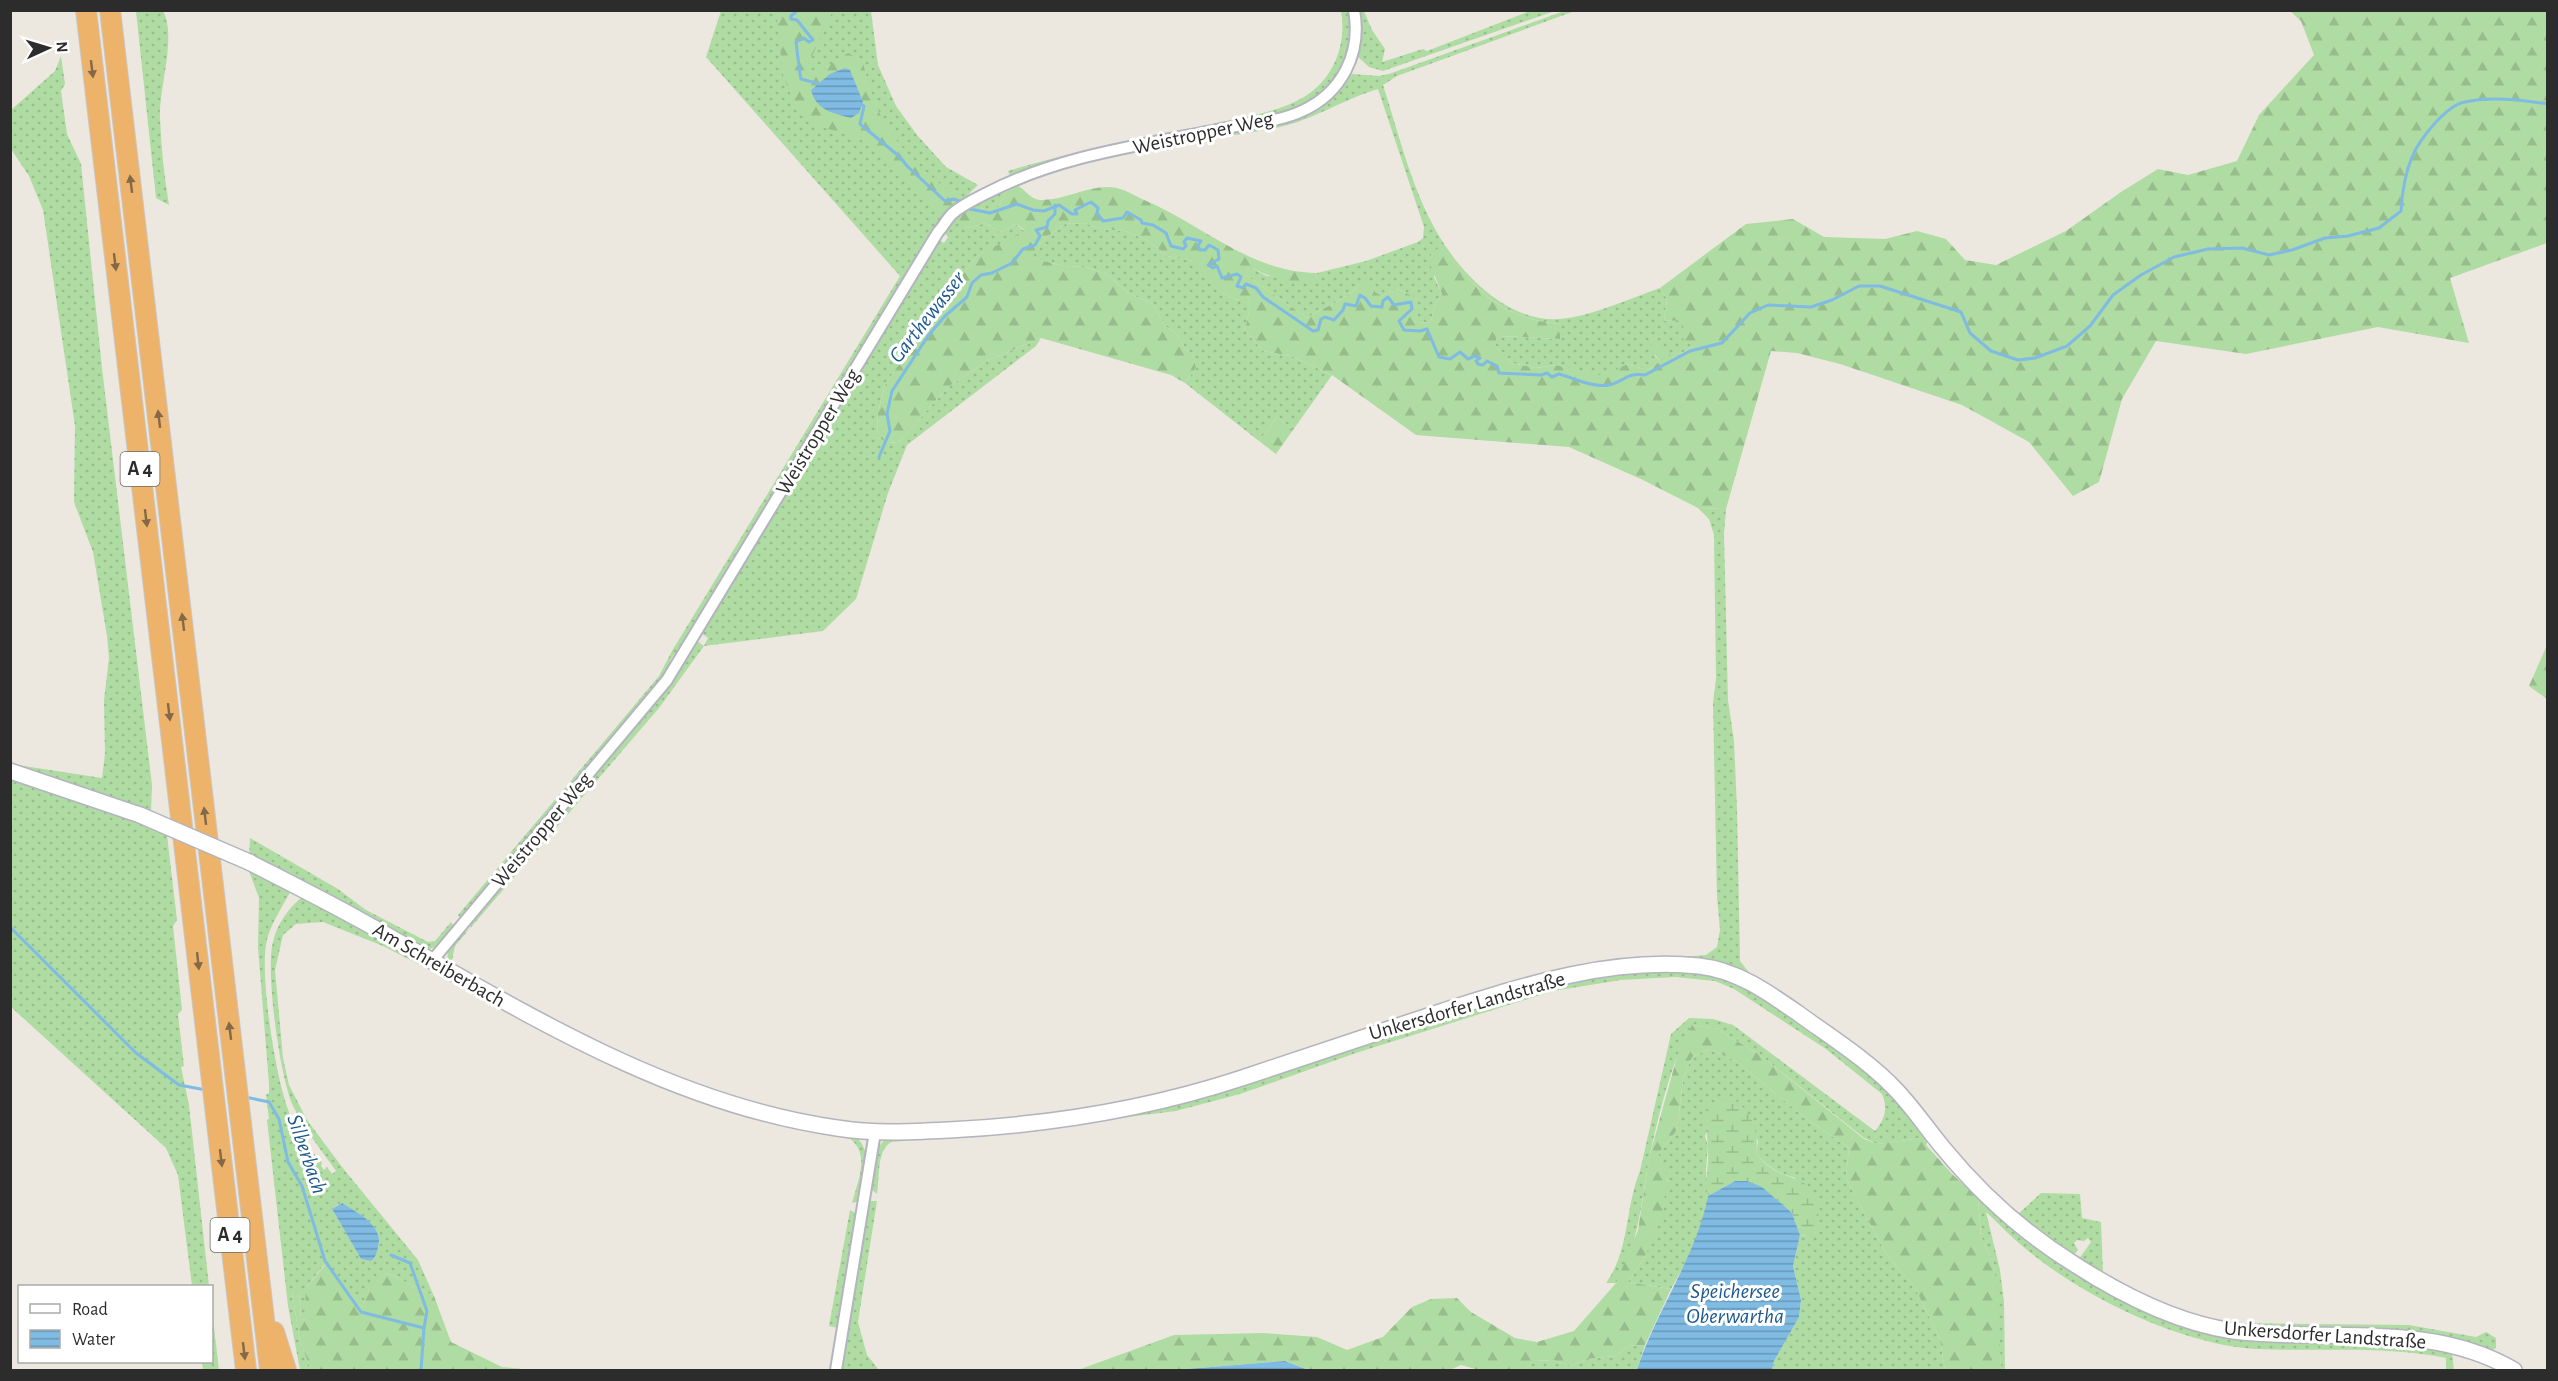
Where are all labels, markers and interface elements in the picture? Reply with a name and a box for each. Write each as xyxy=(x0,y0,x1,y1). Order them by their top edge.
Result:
north arrow xyxy=(18,18,78,78)
text: N xyxy=(54,41,70,53)
one-way arrow xyxy=(88,59,97,78)
street label: Weistropper Weg xyxy=(1131,108,1276,158)
one-way arrow xyxy=(126,174,136,193)
one-way arrow xyxy=(111,253,120,272)
water label: Garthewasser xyxy=(885,267,970,367)
street label: Weistropper Weg xyxy=(772,365,864,499)
one-way arrow xyxy=(154,409,163,428)
road number: A 4 xyxy=(120,452,160,486)
one-way arrow xyxy=(141,509,151,528)
one-way arrow xyxy=(178,613,187,632)
one-way arrow xyxy=(164,703,174,722)
street label: Weistropper Weg xyxy=(488,768,596,892)
one-way arrow xyxy=(201,806,210,825)
street label: Am Schreiberbach xyxy=(369,919,509,1011)
one-way arrow xyxy=(193,951,203,970)
street label: Unkersdorfer Landstraße xyxy=(1367,968,1567,1044)
one-way arrow xyxy=(225,1021,235,1040)
water label: Silberbach xyxy=(283,1111,331,1197)
one-way arrow xyxy=(216,1148,225,1167)
road number: A 4 xyxy=(210,1218,250,1252)
water label: Speichersee Oberwartha xyxy=(1686,1280,1784,1327)
legend xyxy=(18,1285,213,1363)
text: Road xyxy=(72,1301,108,1319)
street label: Unkersdorfer Landstraße xyxy=(2223,1317,2427,1353)
text: Water xyxy=(72,1331,115,1349)
one-way arrow xyxy=(239,1342,248,1361)

